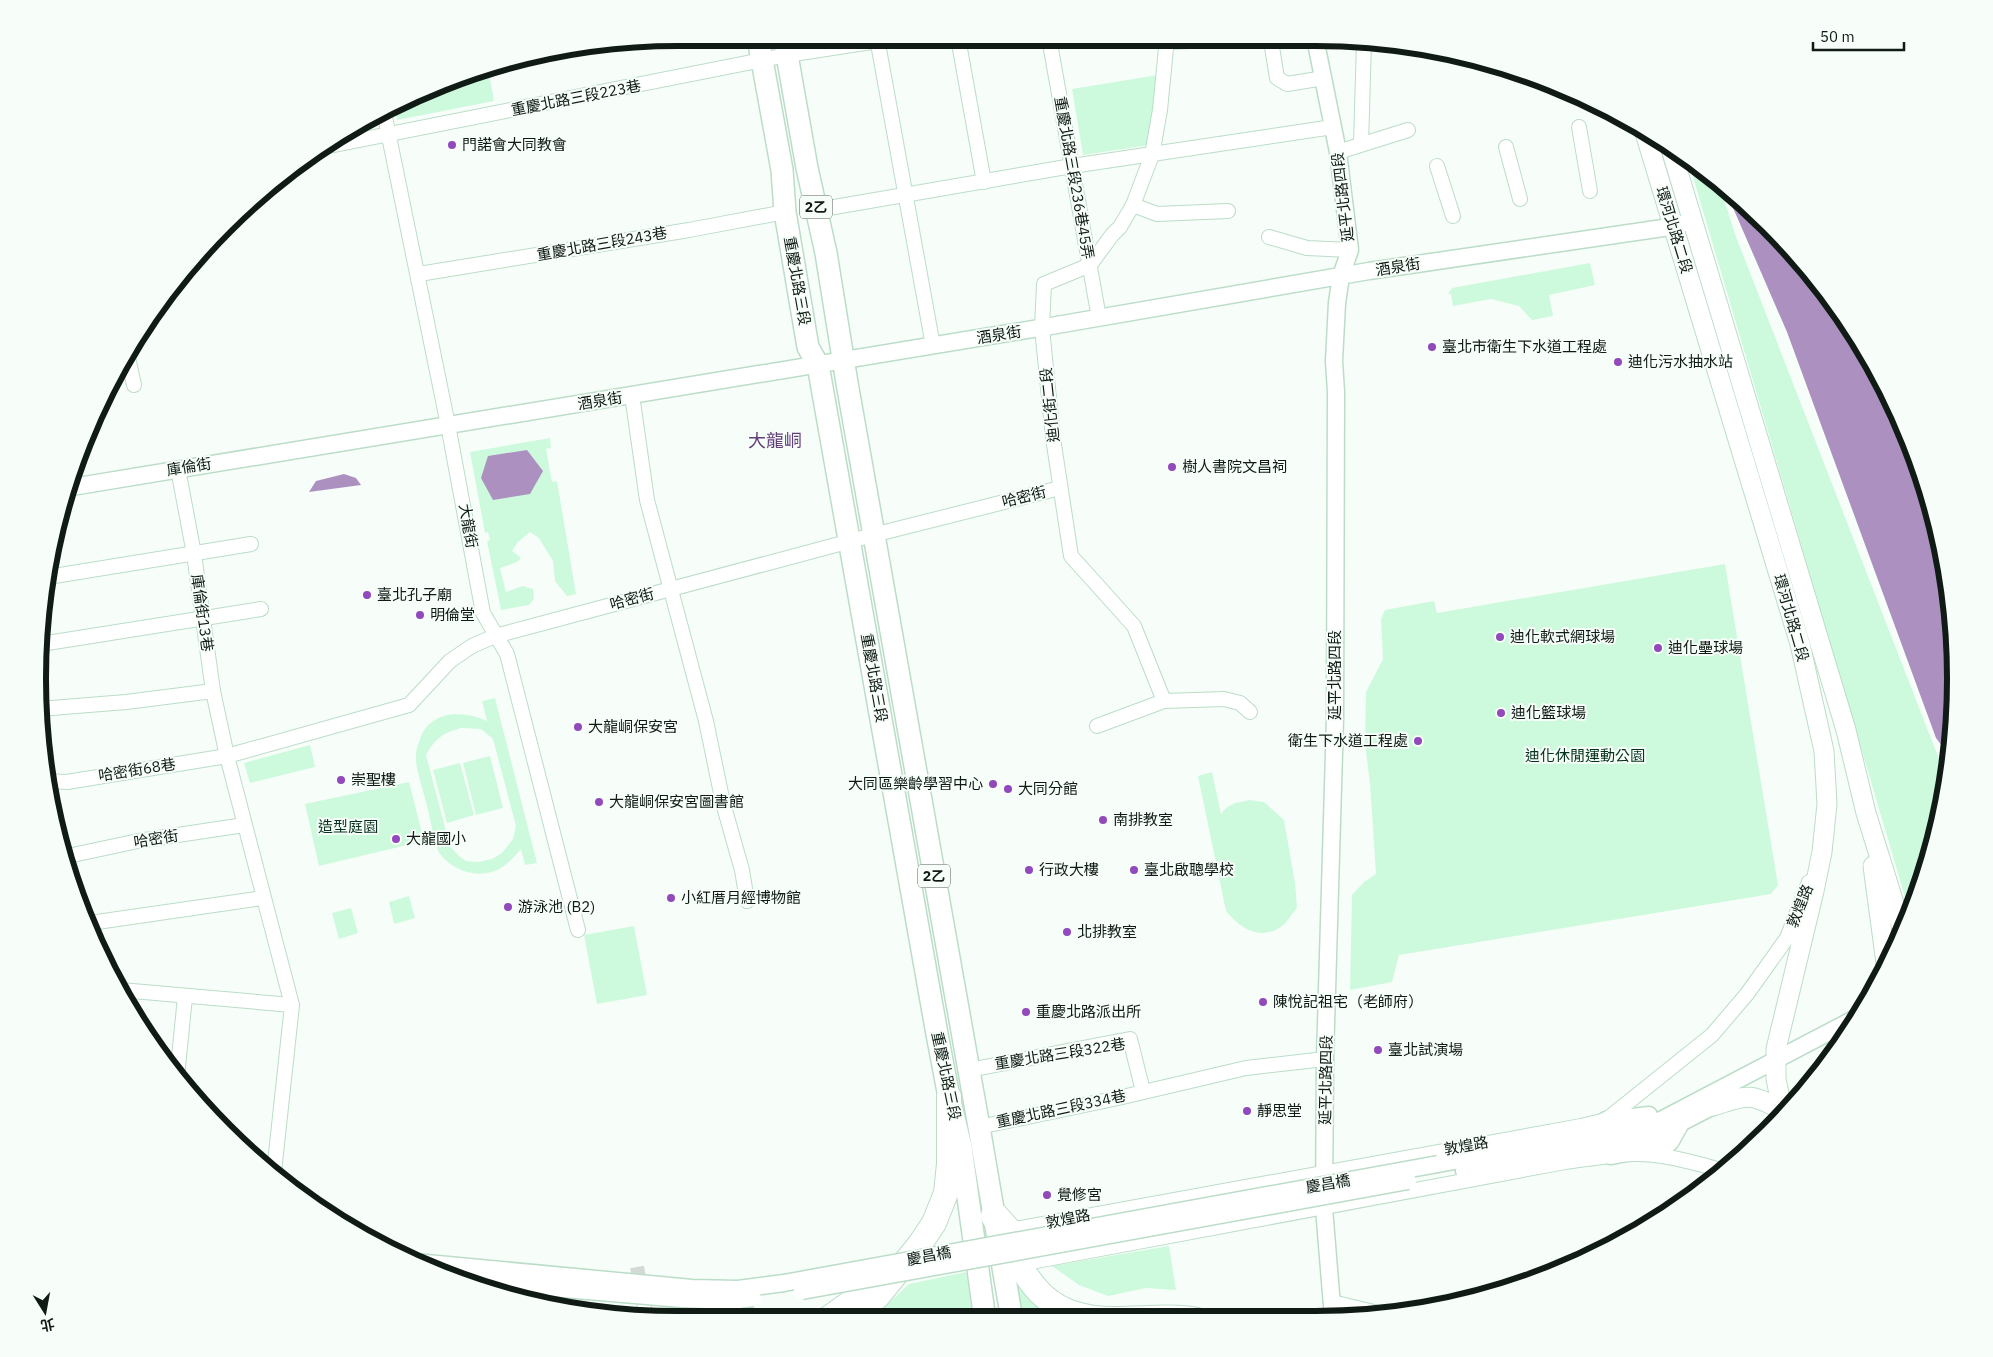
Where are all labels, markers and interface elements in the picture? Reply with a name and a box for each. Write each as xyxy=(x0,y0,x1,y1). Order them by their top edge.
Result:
scale bar xyxy=(1813,20,1904,52)
text: 50 m xyxy=(1820,27,1855,46)
street label: 重慶北路三段223巷 xyxy=(509,76,643,119)
street label: 重慶北路三段236巷45弄 xyxy=(1051,95,1098,261)
place label: 門諾會大同教會 xyxy=(462,135,567,154)
marker: 門諾會大同教會 xyxy=(446,139,458,151)
street label: 延平北路四段 xyxy=(1328,151,1357,243)
street label: 環河北路二段 xyxy=(1652,184,1697,276)
road number: 2乙 xyxy=(800,196,832,218)
street label: 重慶北路三段243巷 xyxy=(535,223,669,264)
street label: 重慶北路三段 xyxy=(780,235,815,327)
street label: 酒泉街 xyxy=(1374,254,1422,279)
street label: 酒泉街 xyxy=(975,322,1023,347)
place label: 臺北市衛生下水道工程處 xyxy=(1442,337,1607,356)
marker: 臺北市衛生下水道工程處 xyxy=(1426,341,1438,353)
place label: 迪化污水抽水站 xyxy=(1628,352,1733,371)
marker: 迪化污水抽水站 xyxy=(1612,356,1624,368)
street label: 迪化街二段 xyxy=(1036,367,1063,443)
street label: 酒泉街 xyxy=(576,388,624,413)
district label: 大龍峒 xyxy=(748,429,802,452)
street label: 庫倫街 xyxy=(165,454,213,479)
place label: 樹人書院文昌祠 xyxy=(1182,457,1287,476)
marker: 樹人書院文昌祠 xyxy=(1166,461,1178,473)
street label: 哈密街 xyxy=(1000,482,1048,511)
street label: 大龍街 xyxy=(455,502,482,550)
street label: 環河北路二段 xyxy=(1770,572,1813,664)
street label: 庫倫街13巷 xyxy=(188,573,217,653)
street label: 哈密街 xyxy=(608,584,656,614)
place label: 臺北孔子廟 xyxy=(377,585,452,604)
marker: 臺北孔子廟 xyxy=(361,589,373,601)
place label: 明倫堂 xyxy=(430,605,475,624)
marker: 明倫堂 xyxy=(414,609,426,621)
place label: 迪化軟式網球場 xyxy=(1510,627,1615,646)
street label: 延平北路四段 xyxy=(1325,630,1344,720)
marker: 迪化軟式網球場 xyxy=(1494,631,1506,643)
street label: 重慶北路三段 xyxy=(857,632,892,724)
place label: 迪化壘球場 xyxy=(1668,638,1743,657)
marker: 迪化壘球場 xyxy=(1652,642,1664,654)
place label: 迪化籃球場 xyxy=(1511,703,1586,722)
marker: 迪化籃球場 xyxy=(1495,707,1507,719)
place label: 大龍峒保安宮 xyxy=(588,717,678,736)
marker: 大龍峒保安宮 xyxy=(572,721,584,733)
place label: 衛生下水道工程處 xyxy=(1288,731,1408,750)
marker: 衛生下水道工程處 xyxy=(1412,735,1424,747)
park label: 迪化休閒運動公園 xyxy=(1525,746,1645,765)
street label: 哈密街68巷 xyxy=(97,754,177,785)
place label: 崇聖樓 xyxy=(351,770,396,789)
marker: 崇聖樓 xyxy=(335,774,347,786)
place label: 大同區樂齡學習中心 xyxy=(848,774,983,793)
marker: 大同區樂齡學習中心 xyxy=(987,778,999,790)
place label: 大同分館 xyxy=(1018,779,1078,798)
marker: 大同分館 xyxy=(1002,783,1014,795)
place label: 大龍峒保安宮圖書館 xyxy=(609,792,744,811)
marker: 大龍峒保安宮圖書館 xyxy=(593,796,605,808)
place label: 南排教室 xyxy=(1113,810,1173,829)
marker: 南排教室 xyxy=(1097,814,1109,826)
park label: 造型庭園 xyxy=(318,817,378,836)
street label: 哈密街 xyxy=(132,826,180,851)
place label: 大龍國小 xyxy=(406,829,466,848)
marker: 大龍國小 xyxy=(390,833,402,845)
place label: 行政大樓 xyxy=(1039,860,1099,879)
place label: 臺北啟聰學校 xyxy=(1144,860,1234,879)
road number: 2乙 xyxy=(918,864,950,888)
marker: 行政大樓 xyxy=(1023,864,1035,876)
marker: 臺北啟聰學校 xyxy=(1128,864,1140,876)
street label: 敦煌路 xyxy=(1782,881,1817,930)
place label: 小紅厝月經博物館 xyxy=(681,888,801,907)
marker: 小紅厝月經博物館 xyxy=(665,892,677,904)
place label: 游泳池 (B2) xyxy=(518,897,595,916)
marker: 游泳池 (B2) xyxy=(502,901,514,913)
place label: 北排教室 xyxy=(1077,922,1137,941)
marker: 北排教室 xyxy=(1061,926,1073,938)
place label: 陳悅記祖宅（老師府） xyxy=(1273,992,1423,1011)
marker: 陳悅記祖宅（老師府） xyxy=(1257,996,1269,1008)
place label: 重慶北路派出所 xyxy=(1036,1002,1141,1021)
marker: 重慶北路派出所 xyxy=(1020,1006,1032,1018)
street label: 重慶北路三段 xyxy=(928,1030,965,1122)
street label: 重慶北路三段322巷 xyxy=(993,1034,1127,1073)
street label: 延平北路四段 xyxy=(1315,1035,1336,1125)
place label: 臺北試演場 xyxy=(1388,1040,1463,1059)
marker: 臺北試演場 xyxy=(1372,1044,1384,1056)
street label: 重慶北路三段334巷 xyxy=(994,1085,1127,1132)
place label: 靜思堂 xyxy=(1257,1101,1302,1120)
marker: 靜思堂 xyxy=(1241,1105,1253,1117)
street label: 敦煌路 xyxy=(1442,1132,1490,1159)
street label: 慶昌橋 xyxy=(1304,1170,1352,1197)
place label: 覺修宮 xyxy=(1057,1185,1102,1204)
marker: 覺修宮 xyxy=(1041,1189,1053,1201)
street label: 敦煌路 xyxy=(1044,1205,1092,1232)
street label: 慶昌橋 xyxy=(905,1242,953,1269)
north arrow xyxy=(20,1287,70,1337)
text: 北 xyxy=(39,1315,56,1335)

